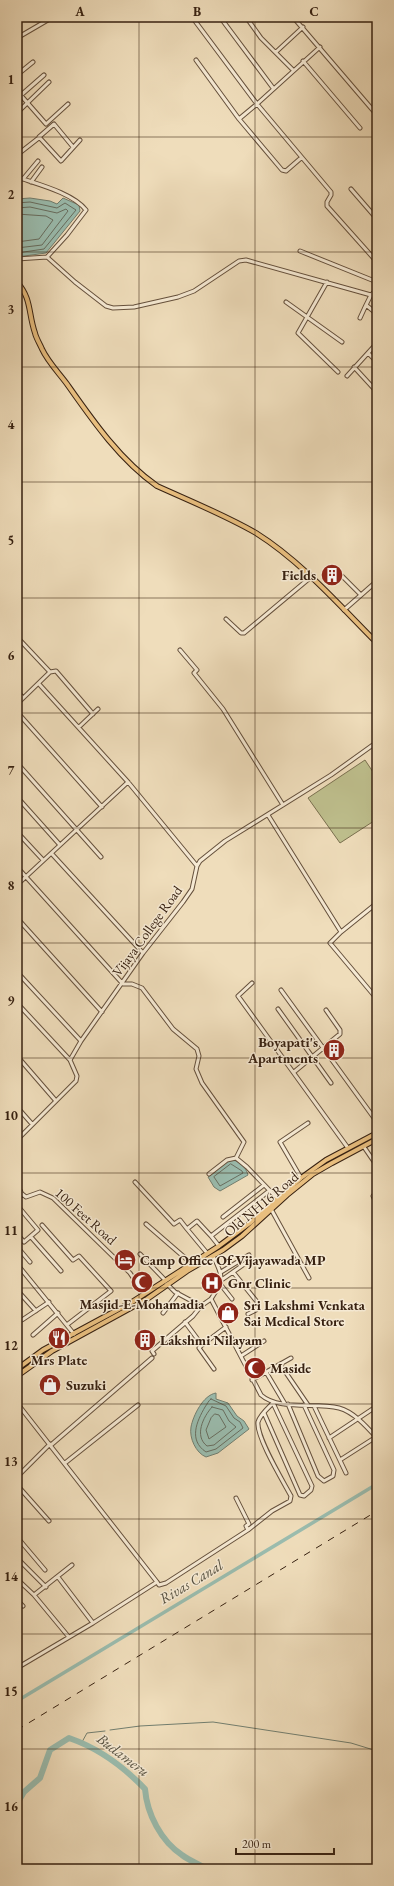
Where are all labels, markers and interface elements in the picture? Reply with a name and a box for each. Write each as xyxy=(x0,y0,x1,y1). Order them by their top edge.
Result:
text: A xyxy=(74,3,85,20)
text: B xyxy=(193,3,201,20)
text: C xyxy=(309,3,319,20)
text: 1 xyxy=(8,71,15,88)
text: 2 xyxy=(8,186,15,203)
text: 3 xyxy=(8,301,15,318)
text: 4 xyxy=(8,416,15,433)
text: 5 xyxy=(8,532,14,549)
building icon: Fields xyxy=(319,562,345,588)
place label: Fields xyxy=(282,566,316,584)
text: 6 xyxy=(8,647,15,664)
text: 7 xyxy=(8,762,15,779)
text: 8 xyxy=(8,877,15,894)
street label: Vijaya College Road xyxy=(108,881,187,980)
text: 9 xyxy=(8,992,15,1009)
place label: Boyapati's Apartments xyxy=(247,1033,318,1067)
building icon: Boyapati's Apartments xyxy=(321,1037,347,1063)
text: 10 xyxy=(4,1107,18,1124)
street label: Old NH16 Road xyxy=(220,1167,303,1240)
street label: 100 Feet Road xyxy=(51,1184,121,1249)
text: 11 xyxy=(4,1222,18,1239)
hotel icon: Camp Office Of Vijayawada MP xyxy=(112,1247,138,1273)
place label: Camp Office Of Vijayawada MP xyxy=(140,1251,326,1269)
mosque icon: Masjid-E-Mohamadia xyxy=(129,1269,155,1295)
hospital icon: Gnr Clinic xyxy=(199,1270,225,1296)
place label: Gnr Clinic xyxy=(228,1274,291,1292)
place label: Masjid-E-Mohamadia xyxy=(79,1295,205,1313)
place label: Sri Lakshmi Venkata Sai Medical Store xyxy=(244,1296,366,1330)
shop icon: Sri Lakshmi Venkata Sai Medical Store xyxy=(215,1300,241,1326)
restaurant icon: Mrs Plate xyxy=(46,1325,72,1351)
building icon: Lakshmi Nilayam xyxy=(132,1327,158,1353)
place label: Lakshmi Nilayam xyxy=(160,1331,263,1349)
text: 12 xyxy=(4,1337,18,1354)
place label: Mrs Plate xyxy=(31,1351,88,1369)
mosque icon: Maside xyxy=(242,1355,268,1381)
place label: Maside xyxy=(270,1359,311,1377)
shop icon: Suzuki xyxy=(37,1372,63,1398)
place label: Suzuki xyxy=(66,1376,106,1394)
text: 13 xyxy=(4,1453,18,1470)
water label: Rivas Canal xyxy=(155,1555,227,1608)
text: 14 xyxy=(4,1568,18,1585)
text: 15 xyxy=(4,1683,18,1700)
water label: Budameru xyxy=(92,1728,153,1781)
text: 16 xyxy=(4,1798,18,1815)
scale bar xyxy=(236,1830,334,1856)
text: 200 m xyxy=(242,1836,272,1852)

